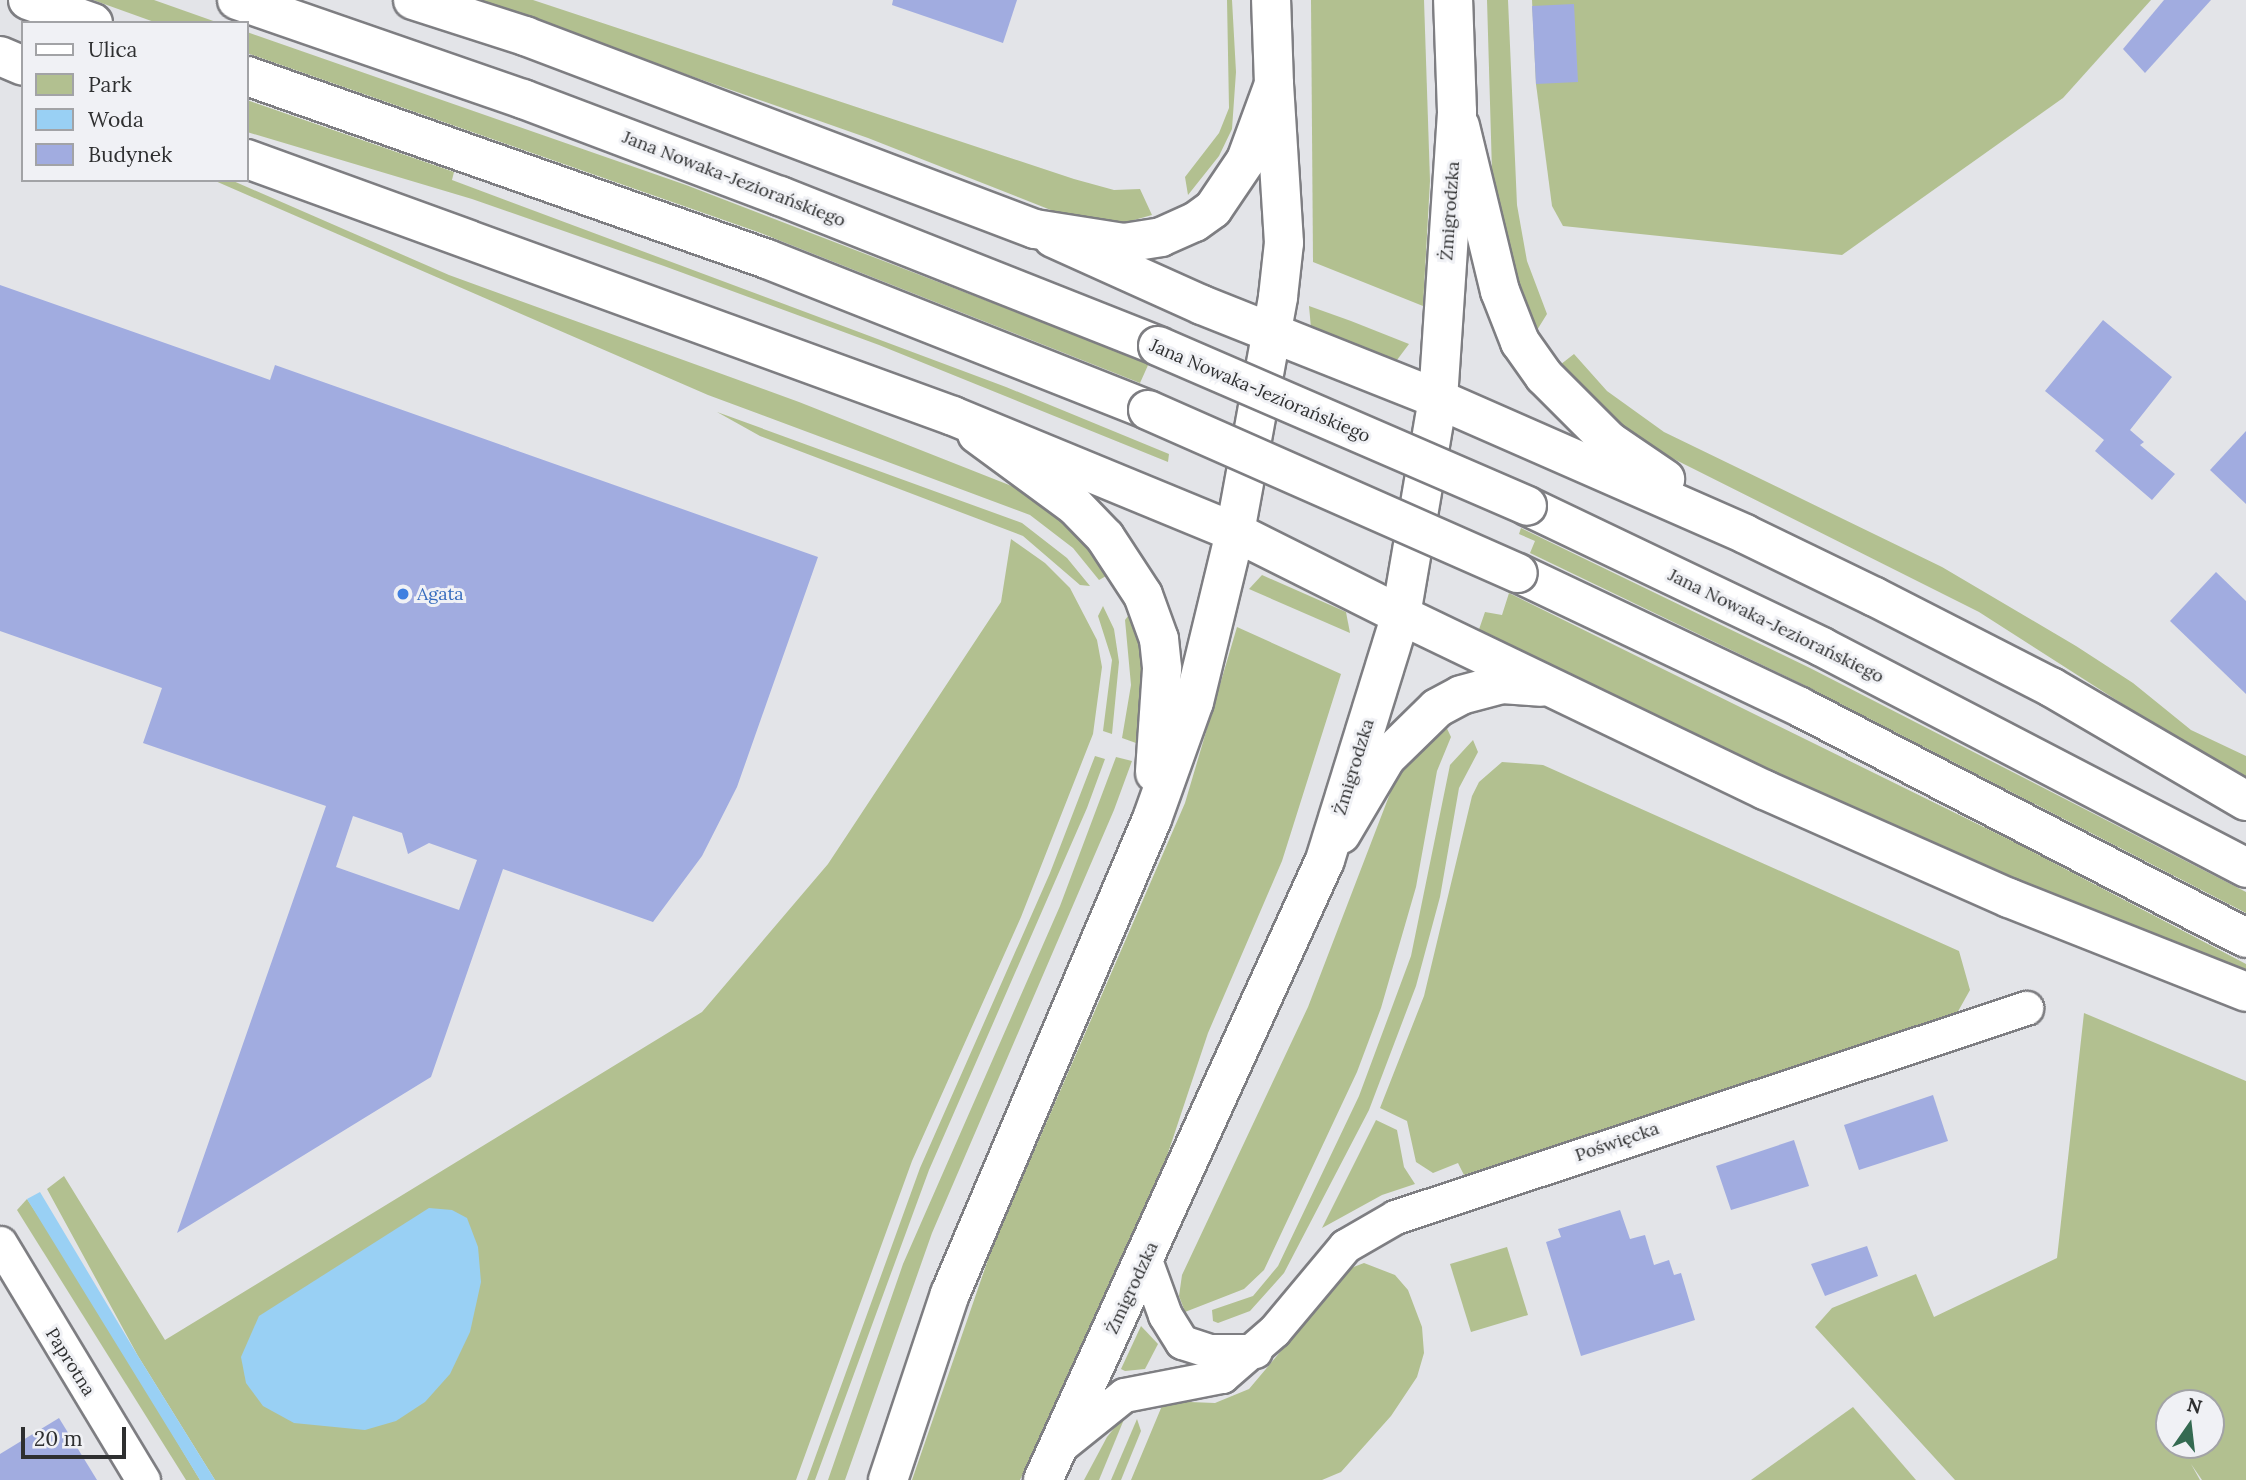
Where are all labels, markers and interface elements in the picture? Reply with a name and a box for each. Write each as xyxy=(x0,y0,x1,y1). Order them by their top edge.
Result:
legend xyxy=(21,21,248,182)
text: Ulica xyxy=(88,36,137,63)
text: Park xyxy=(88,71,132,98)
text: Woda xyxy=(88,106,144,133)
street label: Jana Nowaka-Jeziorańskiego xyxy=(619,126,849,232)
text: Budynek xyxy=(88,141,172,168)
street label: Żmigrodzka xyxy=(1436,161,1464,261)
street label: Jana Nowaka-Jeziorańskiego xyxy=(1147,335,1373,447)
street label: Jana Nowaka-Jeziorańskiego xyxy=(1665,564,1887,688)
place label: Agata xyxy=(417,583,464,605)
marker: Agata xyxy=(395,586,411,602)
street label: Żmigrodzka xyxy=(1329,716,1379,818)
street label: Poświęcka xyxy=(1572,1118,1662,1166)
street label: Żmigrodzka xyxy=(1101,1238,1163,1338)
street label: Paprotna xyxy=(41,1324,99,1400)
north arrow xyxy=(2155,1389,2225,1459)
text: N xyxy=(2185,1392,2205,1419)
scale bar xyxy=(24,1414,130,1458)
text: 20 m xyxy=(34,1425,83,1452)

